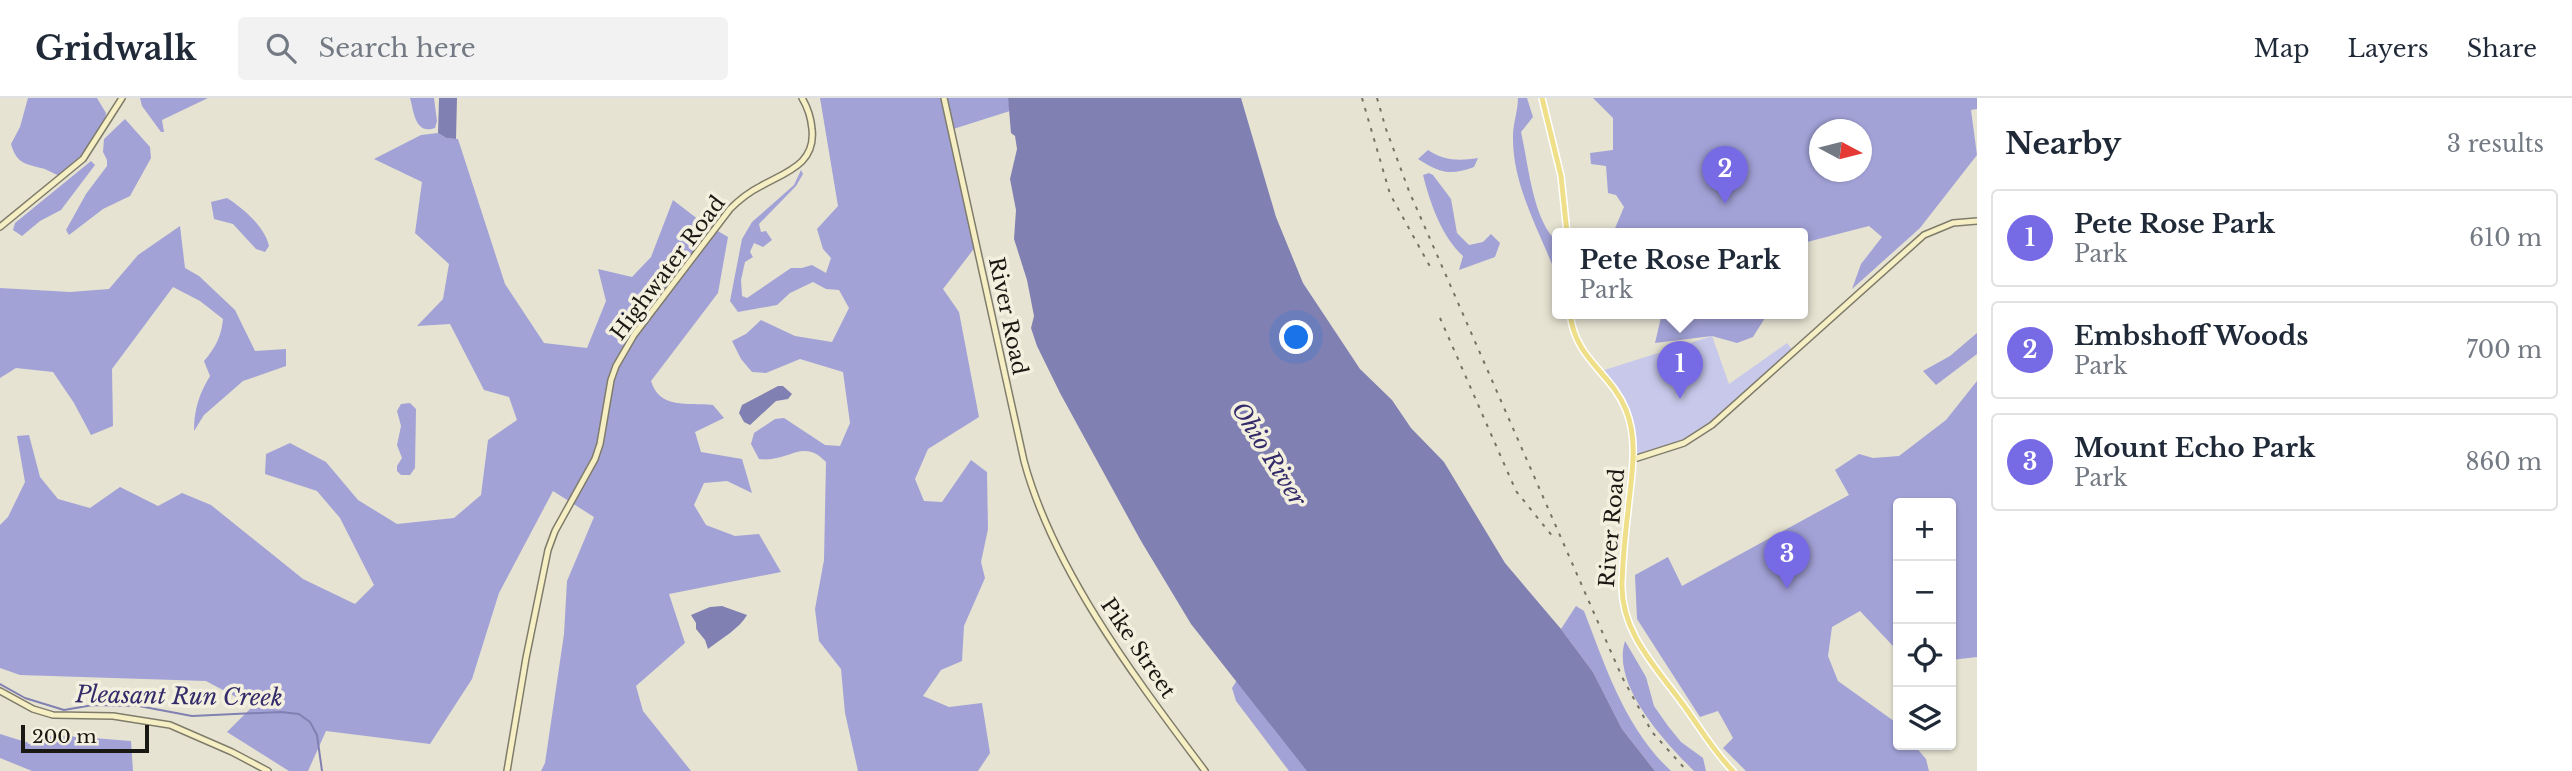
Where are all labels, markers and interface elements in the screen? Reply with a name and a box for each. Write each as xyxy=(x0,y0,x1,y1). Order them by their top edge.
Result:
search box xyxy=(238,17,728,80)
text: Gridwalk xyxy=(35,28,196,69)
icon: search xyxy=(262,29,300,67)
text: Search here xyxy=(318,32,476,64)
text: Map xyxy=(2254,34,2310,63)
text: Layers xyxy=(2348,34,2429,63)
text: Share xyxy=(2467,34,2537,63)
north arrow xyxy=(1809,119,1872,182)
text: Nearby xyxy=(2005,125,2121,162)
text: 3 results xyxy=(2447,130,2544,158)
pin: 2 xyxy=(1702,146,1748,204)
street label: Highwater Road xyxy=(605,191,731,345)
text: Pete Rose Park xyxy=(2074,208,2275,240)
text: 1 xyxy=(2025,224,2035,252)
text: 610 m xyxy=(2469,224,2542,252)
popup xyxy=(1552,228,1808,319)
text: Park xyxy=(2074,240,2127,268)
text: Pete Rose Park xyxy=(1579,244,1781,276)
street label: River Road xyxy=(983,255,1033,377)
text: Park xyxy=(1579,276,1633,304)
your location xyxy=(1279,320,1313,354)
text: Embshoff Woods xyxy=(2074,320,2308,352)
text: 2 xyxy=(2023,336,2037,364)
text: 700 m xyxy=(2466,336,2542,364)
pin: 1 xyxy=(1657,341,1703,399)
text: Park xyxy=(2074,352,2127,380)
water label: Ohio River xyxy=(1226,397,1313,512)
text: Mount Echo Park xyxy=(2074,432,2315,464)
text: 3 xyxy=(2023,448,2037,476)
text: 860 m xyxy=(2466,448,2542,476)
text: Park xyxy=(2074,464,2127,492)
street label: River Road xyxy=(1594,467,1630,589)
map controls xyxy=(1893,498,1956,750)
button: + xyxy=(1893,498,1956,561)
pin: 3 xyxy=(1764,531,1810,589)
button: − xyxy=(1893,561,1956,624)
street label: Pike Street xyxy=(1095,593,1181,703)
button: locate xyxy=(1893,624,1956,687)
water label: Pleasant Run Creek xyxy=(74,680,283,712)
button: layers xyxy=(1893,687,1956,750)
scale bar xyxy=(21,722,149,754)
text: 200 m xyxy=(32,725,97,748)

